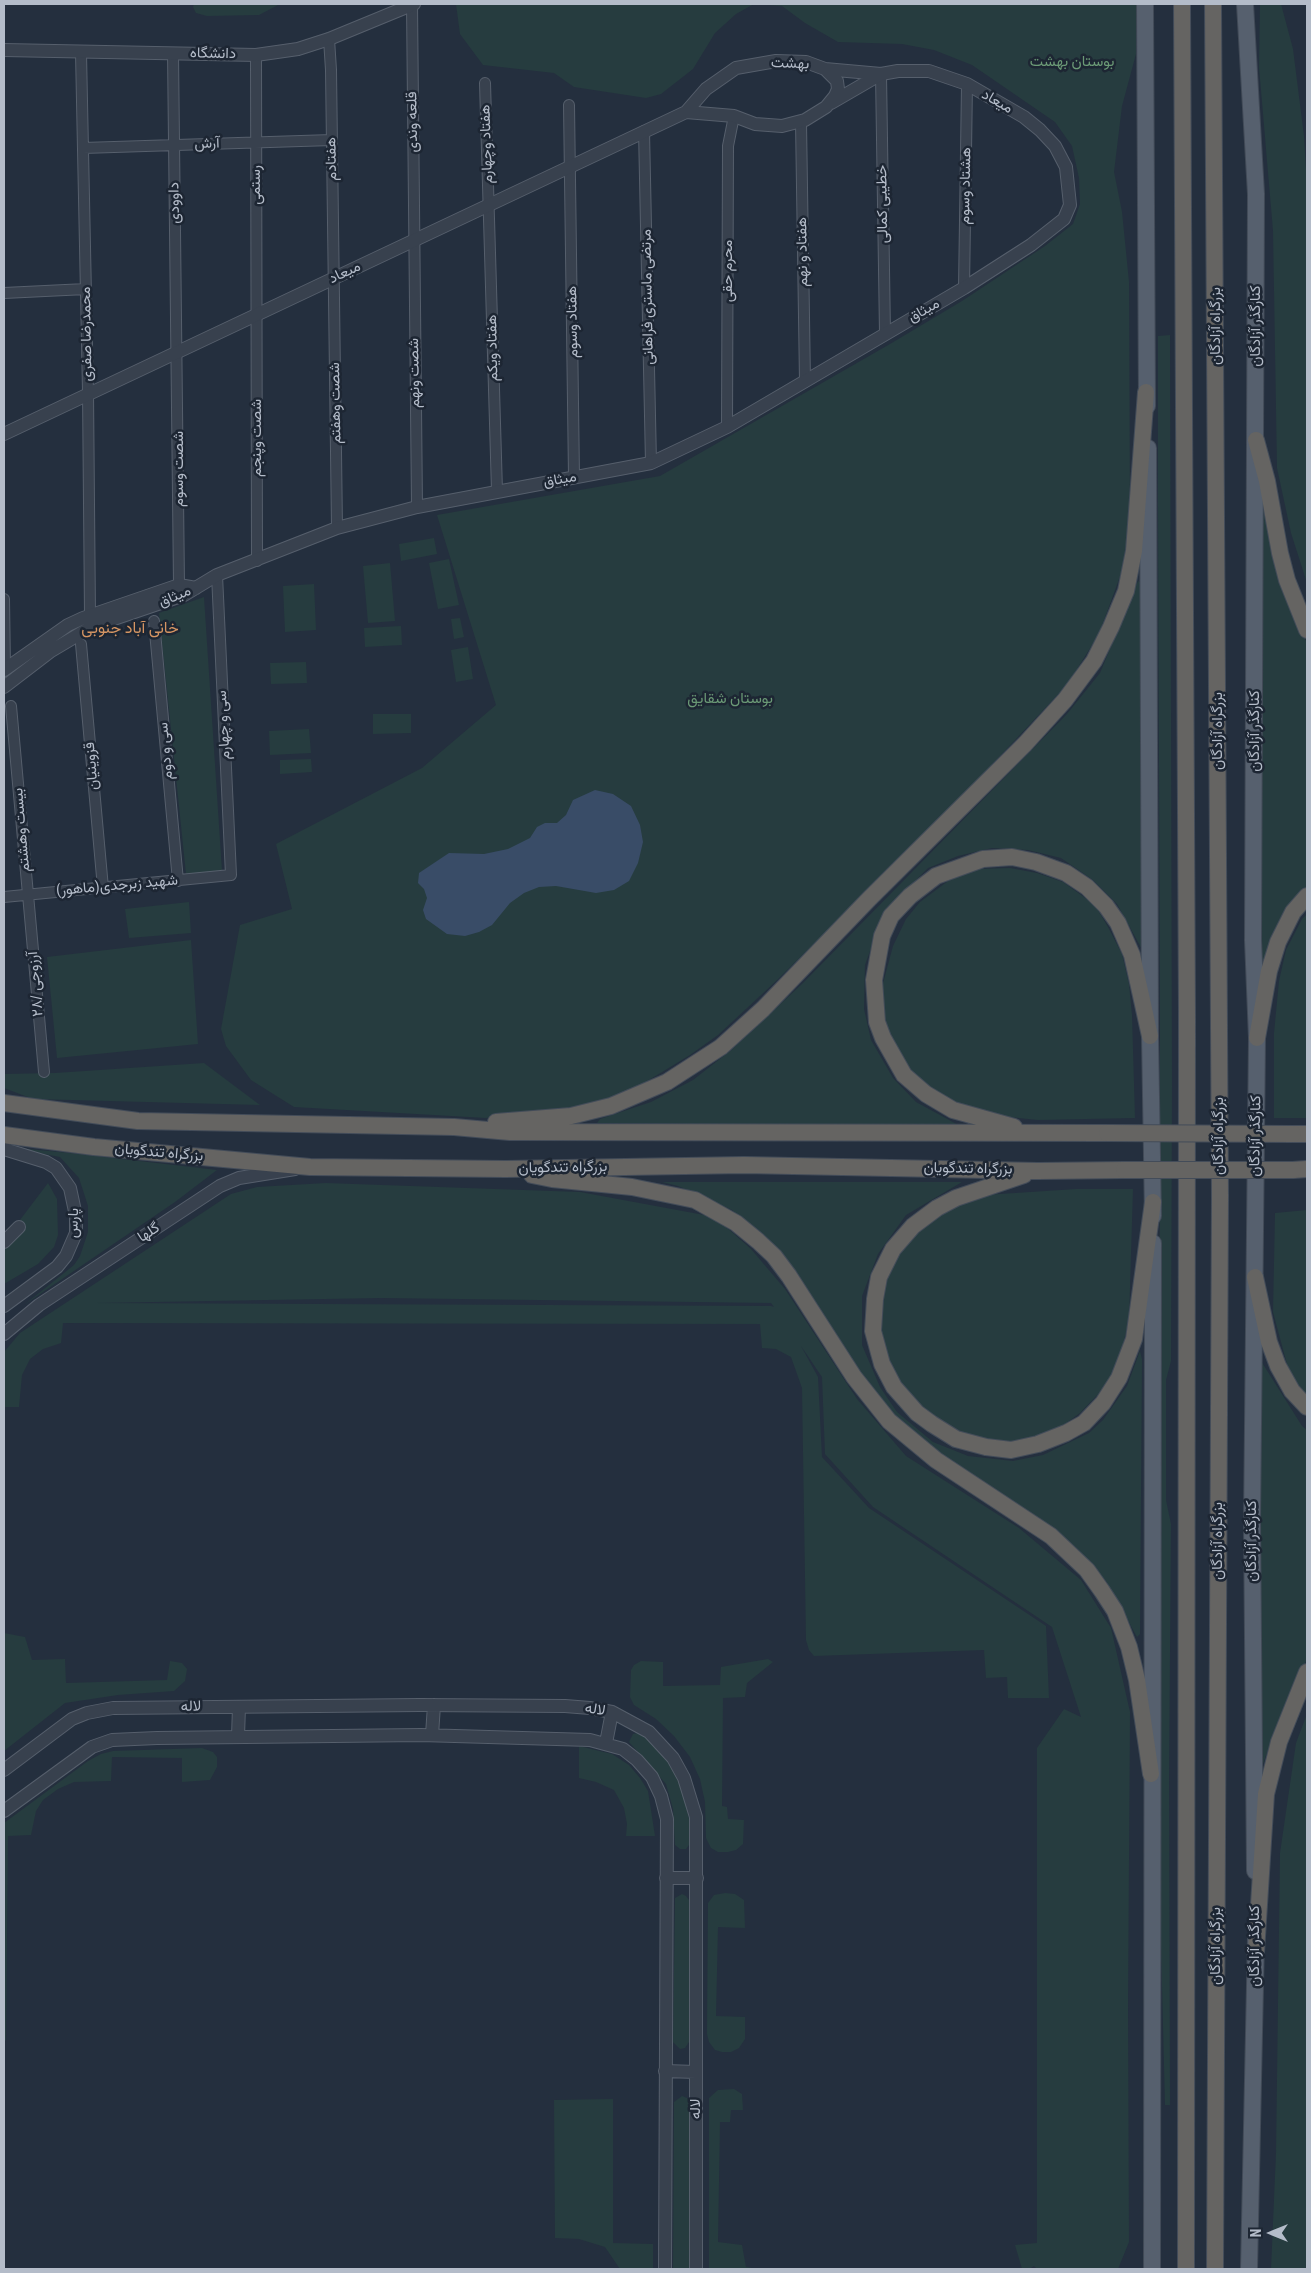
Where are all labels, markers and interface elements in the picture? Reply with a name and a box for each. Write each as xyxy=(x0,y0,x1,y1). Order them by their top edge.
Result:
street label: دانشگاه xyxy=(190,45,236,63)
park label: بوستان بهشت xyxy=(1030,53,1114,71)
street label: بهشت xyxy=(770,54,810,74)
street label: میعاد xyxy=(978,86,1016,118)
street label: قلعه وندی xyxy=(403,91,423,153)
street label: هفتاد وچهارم xyxy=(477,104,497,184)
street label: آرش xyxy=(194,135,220,153)
street label: هفتادم xyxy=(323,137,341,181)
street label: هشتاد وسوم xyxy=(956,147,976,225)
street label: رستمی xyxy=(247,165,265,205)
street label: خطیبی کمالی xyxy=(873,165,893,243)
street label: داوودی xyxy=(166,182,184,224)
street label: هفتاد و نهم xyxy=(793,217,813,287)
street label: مرتضی ماستری فراهانی xyxy=(638,229,658,365)
street label: محرم حقی xyxy=(719,240,737,302)
street label: میعاد xyxy=(326,258,364,288)
street label: کنارگذر آزادگان xyxy=(1247,285,1265,367)
street label: محمدرضا صفری xyxy=(77,286,97,382)
street label: هفتاد وسوم xyxy=(563,286,583,358)
street label: بزرگراه آزادگان xyxy=(1207,287,1225,365)
street label: میثاق xyxy=(905,295,943,327)
street label: هفتاد ویکم xyxy=(483,315,503,381)
street label: شصت ونهم xyxy=(405,338,425,408)
street label: شصت وهفتم xyxy=(326,362,346,444)
street label: شصت وپنجم xyxy=(248,399,266,477)
street label: شصت وسوم xyxy=(170,431,188,507)
street label: میثاق xyxy=(542,468,578,492)
street label: میثاق xyxy=(156,582,194,612)
district label: خانی آباد جنوبی xyxy=(81,619,179,639)
street label: سی و چهارم xyxy=(213,690,235,760)
park label: بوستان شقایق xyxy=(687,690,773,708)
street label: کنارگذر آزادگان xyxy=(1246,690,1264,772)
street label: بزرگراه آزادگان xyxy=(1209,692,1227,770)
street label: سی و دوم xyxy=(155,721,177,781)
street label: قزوینیان xyxy=(81,741,103,791)
street label: بیست وهشتم xyxy=(9,787,35,873)
street label: شهید زبرجدی(ماهور) xyxy=(55,872,179,900)
street label: آرزوجی /۲۸ xyxy=(24,951,48,1017)
street label: کنارگذر آزادگان xyxy=(1246,1095,1266,1177)
street label: بزرگراه آزادگان xyxy=(1210,1097,1228,1175)
street label: بزرگراه تندگویان xyxy=(114,1140,204,1166)
street label: بزرگراه تندگویان xyxy=(518,1158,608,1178)
street label: بزرگراه تندگویان xyxy=(923,1159,1013,1179)
street label: پارس xyxy=(64,1208,84,1238)
street label: گلها xyxy=(135,1219,163,1247)
street label: کنارگذر آزادگان xyxy=(1243,1500,1261,1582)
street label: بزرگراه آزادگان xyxy=(1209,1502,1227,1580)
street label: لاله xyxy=(181,1698,201,1716)
street label: لاله xyxy=(583,1699,607,1721)
street label: کنارگذر آزادگان xyxy=(1246,1905,1264,1987)
street label: بزرگراه آزادگان xyxy=(1207,1907,1225,1985)
street label: لاله xyxy=(687,2099,705,2119)
north arrow xyxy=(1246,2208,1296,2258)
text: N xyxy=(1248,2229,1264,2237)

